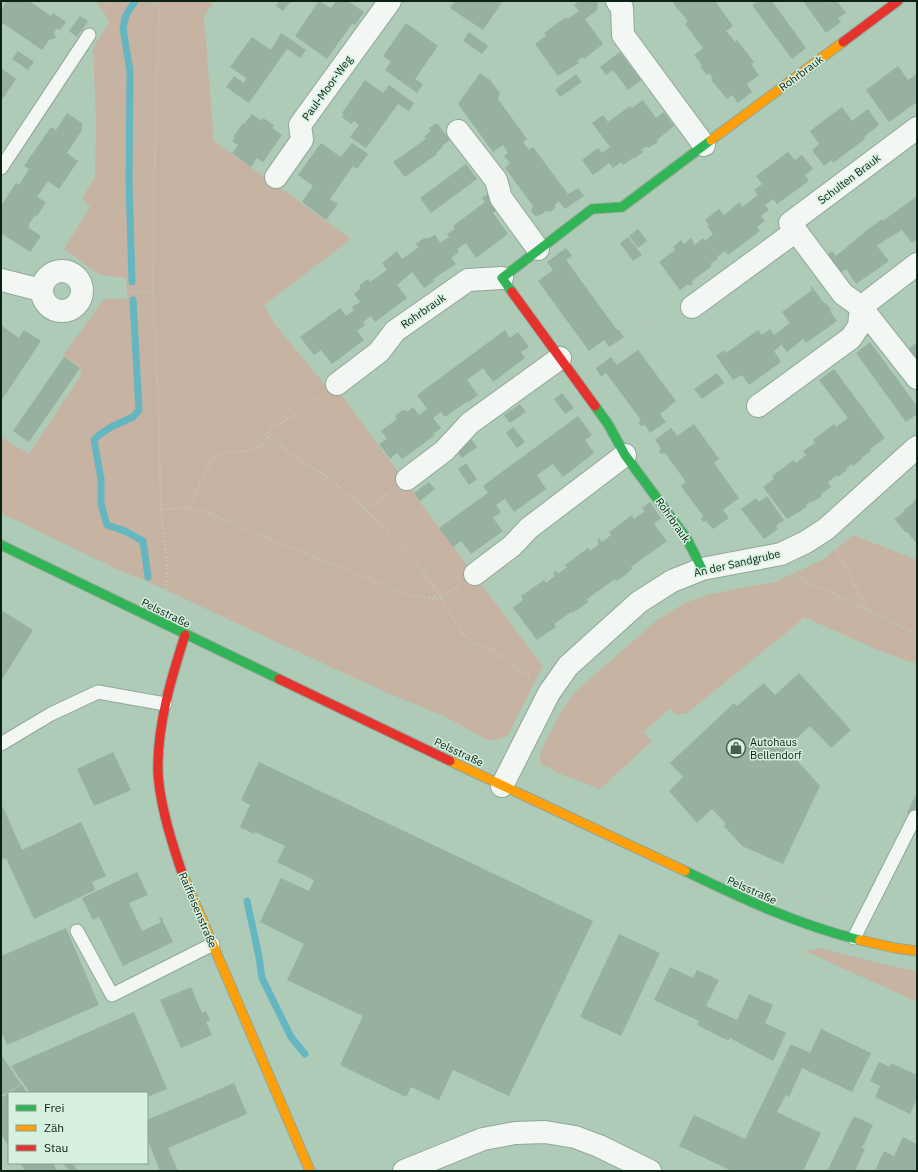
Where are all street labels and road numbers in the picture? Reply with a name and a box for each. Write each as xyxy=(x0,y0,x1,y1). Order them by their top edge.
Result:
street label: Rohrbrauk xyxy=(776,52,826,94)
street label: Paul-Moor-Weg xyxy=(299,53,355,123)
street label: Schulten Brauk xyxy=(815,151,883,207)
street label: Rohrbrauk xyxy=(398,290,448,332)
street label: Rohrbrauk xyxy=(652,495,694,545)
street label: An der Sandgrube xyxy=(692,546,782,580)
street label: Pelsstraße xyxy=(139,595,193,631)
street label: Pelsstraße xyxy=(432,734,486,770)
street label: Raiffeisenstraße xyxy=(176,870,220,950)
street label: Pelsstraße xyxy=(725,873,779,907)

